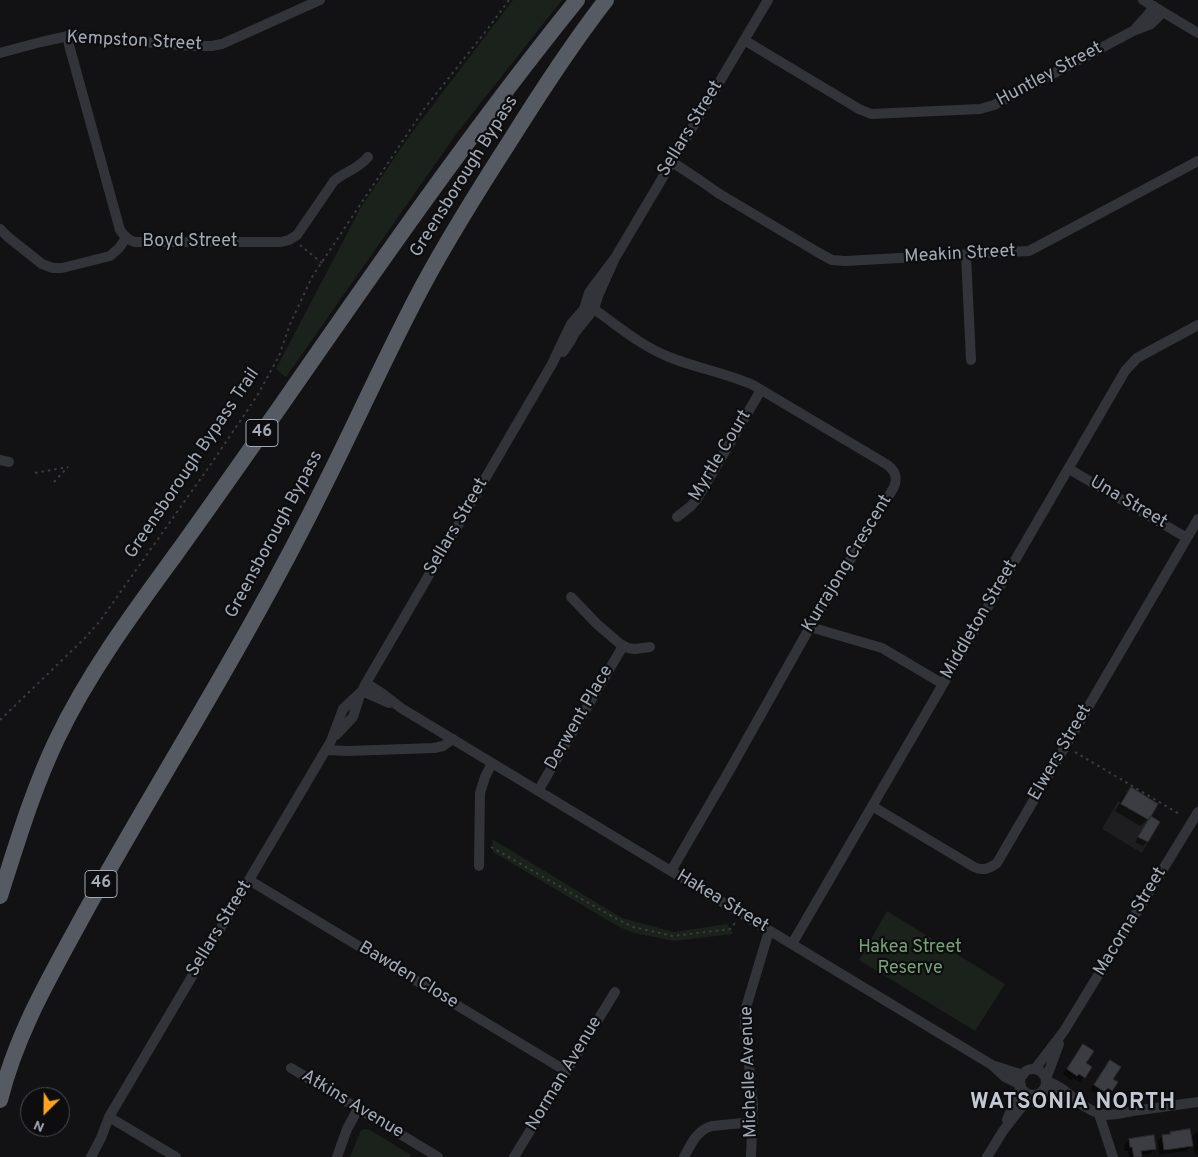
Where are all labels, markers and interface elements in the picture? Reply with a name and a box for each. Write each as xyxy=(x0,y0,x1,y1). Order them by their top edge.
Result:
street label: Kempston Street xyxy=(66,28,202,56)
street label: Huntley Street xyxy=(993,38,1107,112)
street label: Sellars Street xyxy=(654,77,728,181)
street label: Greensborough Bypass xyxy=(406,92,524,262)
street label: Boyd Street xyxy=(142,231,238,253)
street label: Meakin Street xyxy=(904,241,1016,269)
street label: Greensborough Bypass Trail xyxy=(121,365,265,563)
street label: Myrtle Court xyxy=(685,406,757,506)
road number: 46 xyxy=(246,419,278,446)
street label: Greensborough Bypass xyxy=(222,448,328,622)
street label: Una Street xyxy=(1085,472,1171,534)
street label: Sellars Street xyxy=(421,475,493,579)
street label: Kurrajong Crescent xyxy=(798,491,898,637)
street label: Middleton Street xyxy=(937,557,1023,683)
street label: Derwent Place xyxy=(541,662,619,774)
street label: Elwers Street xyxy=(1025,701,1097,805)
street label: Macorna Street xyxy=(1090,864,1172,980)
street label: Hakea Street xyxy=(672,866,772,938)
road number: 46 xyxy=(85,871,117,898)
street label: Sellars Street xyxy=(183,877,257,981)
park label: Hakea Street Reserve xyxy=(858,937,962,980)
street label: Bawden Close xyxy=(354,938,462,1014)
street label: Michelle Avenue xyxy=(737,1006,763,1138)
street label: Norman Avenue xyxy=(522,1013,608,1135)
street label: Atkins Avenue xyxy=(297,1066,407,1144)
north arrow xyxy=(20,1087,70,1137)
district label: WATSONIA NORTH xyxy=(968,1091,1178,1117)
text: N xyxy=(31,1116,47,1135)

